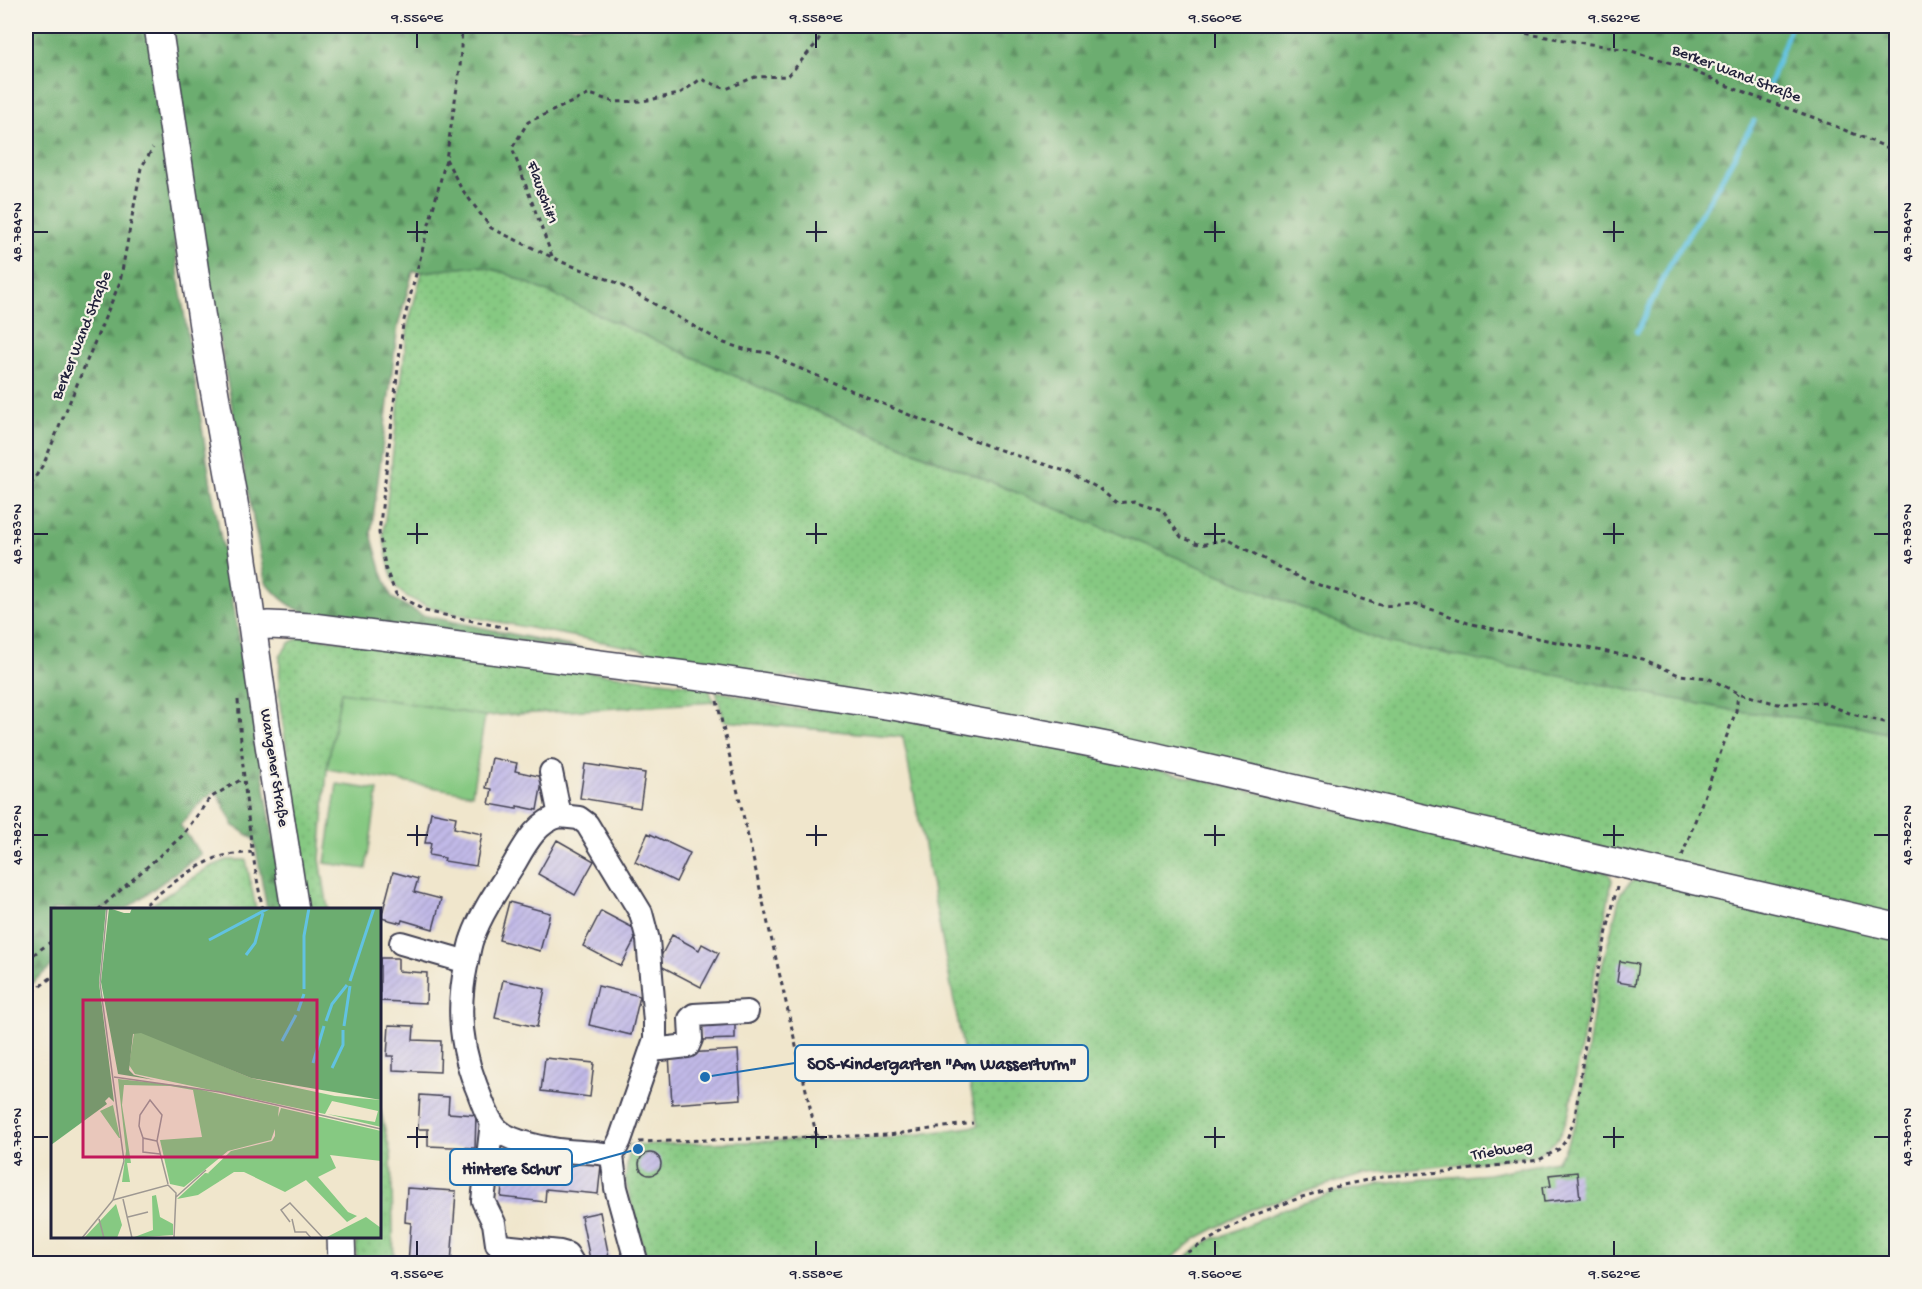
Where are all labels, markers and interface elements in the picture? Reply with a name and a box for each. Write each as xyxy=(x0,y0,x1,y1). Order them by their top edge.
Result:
text: 9.556°E xyxy=(390,10,444,28)
text: 9.558°E xyxy=(789,10,843,28)
text: 9.560°E xyxy=(1188,10,1242,28)
text: 9.562°E xyxy=(1587,10,1640,28)
street label: Berker Wand Straße xyxy=(1668,41,1804,109)
street label: Flauschi#1 xyxy=(521,158,561,227)
text: 48.784°N xyxy=(9,202,27,262)
text: 48.784°N xyxy=(1899,202,1917,262)
street label: Berker Wand Straße xyxy=(48,268,118,404)
text: 48.783°N xyxy=(9,504,27,564)
text: 48.783°N xyxy=(1899,504,1917,564)
street label: Wangener Straße xyxy=(254,708,292,829)
text: 48.782°N xyxy=(9,805,27,865)
text: 48.782°N xyxy=(1899,805,1917,865)
inset map xyxy=(51,908,381,1238)
callout: SOS-Kindergarten "Am Wasserturm" xyxy=(795,1045,1088,1081)
text: SOS-Kindergarten "Am Wasserturm" xyxy=(807,1055,1077,1076)
text: 48.781°N xyxy=(9,1107,27,1166)
text: 48.781°N xyxy=(1899,1107,1917,1166)
street label: Triebweg xyxy=(1469,1138,1534,1166)
callout: Hintere Schur xyxy=(450,1149,572,1185)
text: Hintere Schur xyxy=(462,1160,563,1181)
text: 9.556°E xyxy=(390,1266,444,1284)
text: 9.558°E xyxy=(789,1266,843,1284)
text: 9.560°E xyxy=(1188,1266,1242,1284)
text: 9.562°E xyxy=(1587,1266,1640,1284)

